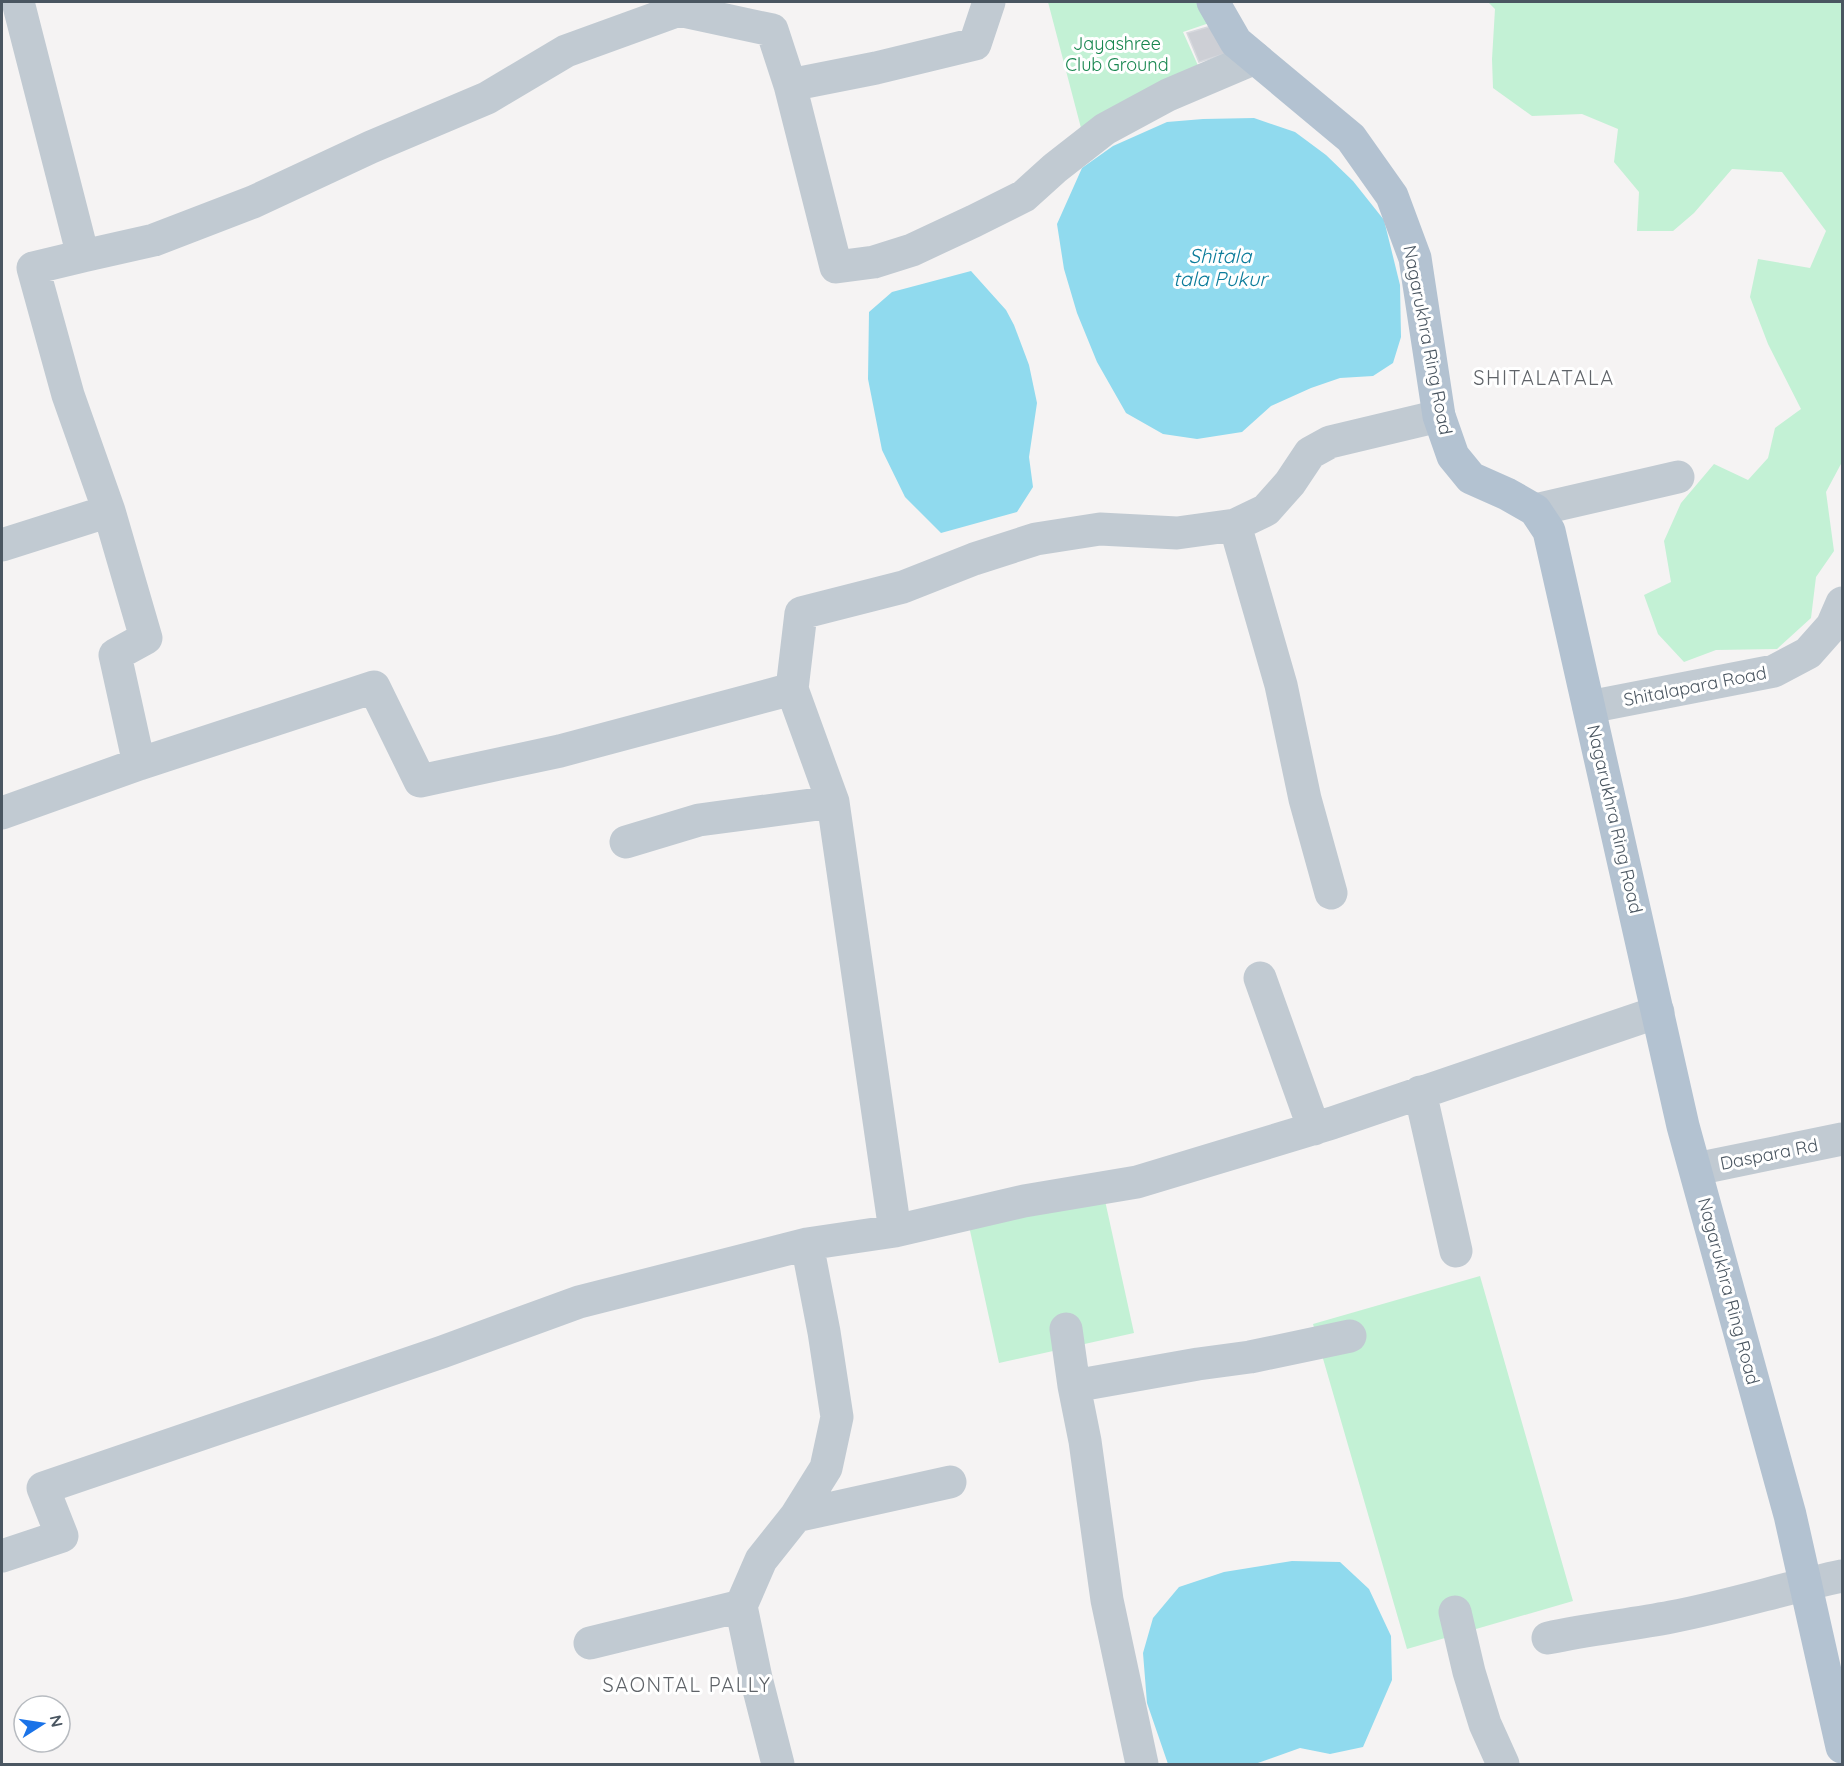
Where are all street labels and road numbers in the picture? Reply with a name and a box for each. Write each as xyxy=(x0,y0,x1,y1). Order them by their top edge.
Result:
street label: Nagarukhra Ring Road xyxy=(1398,243,1458,437)
street label: Shitalapara Road xyxy=(1622,661,1768,711)
street label: Nagarukhra Ring Road xyxy=(1582,723,1648,915)
street label: Daspara Rd xyxy=(1718,1133,1820,1175)
street label: Nagarukhra Ring Road xyxy=(1693,1195,1765,1387)

